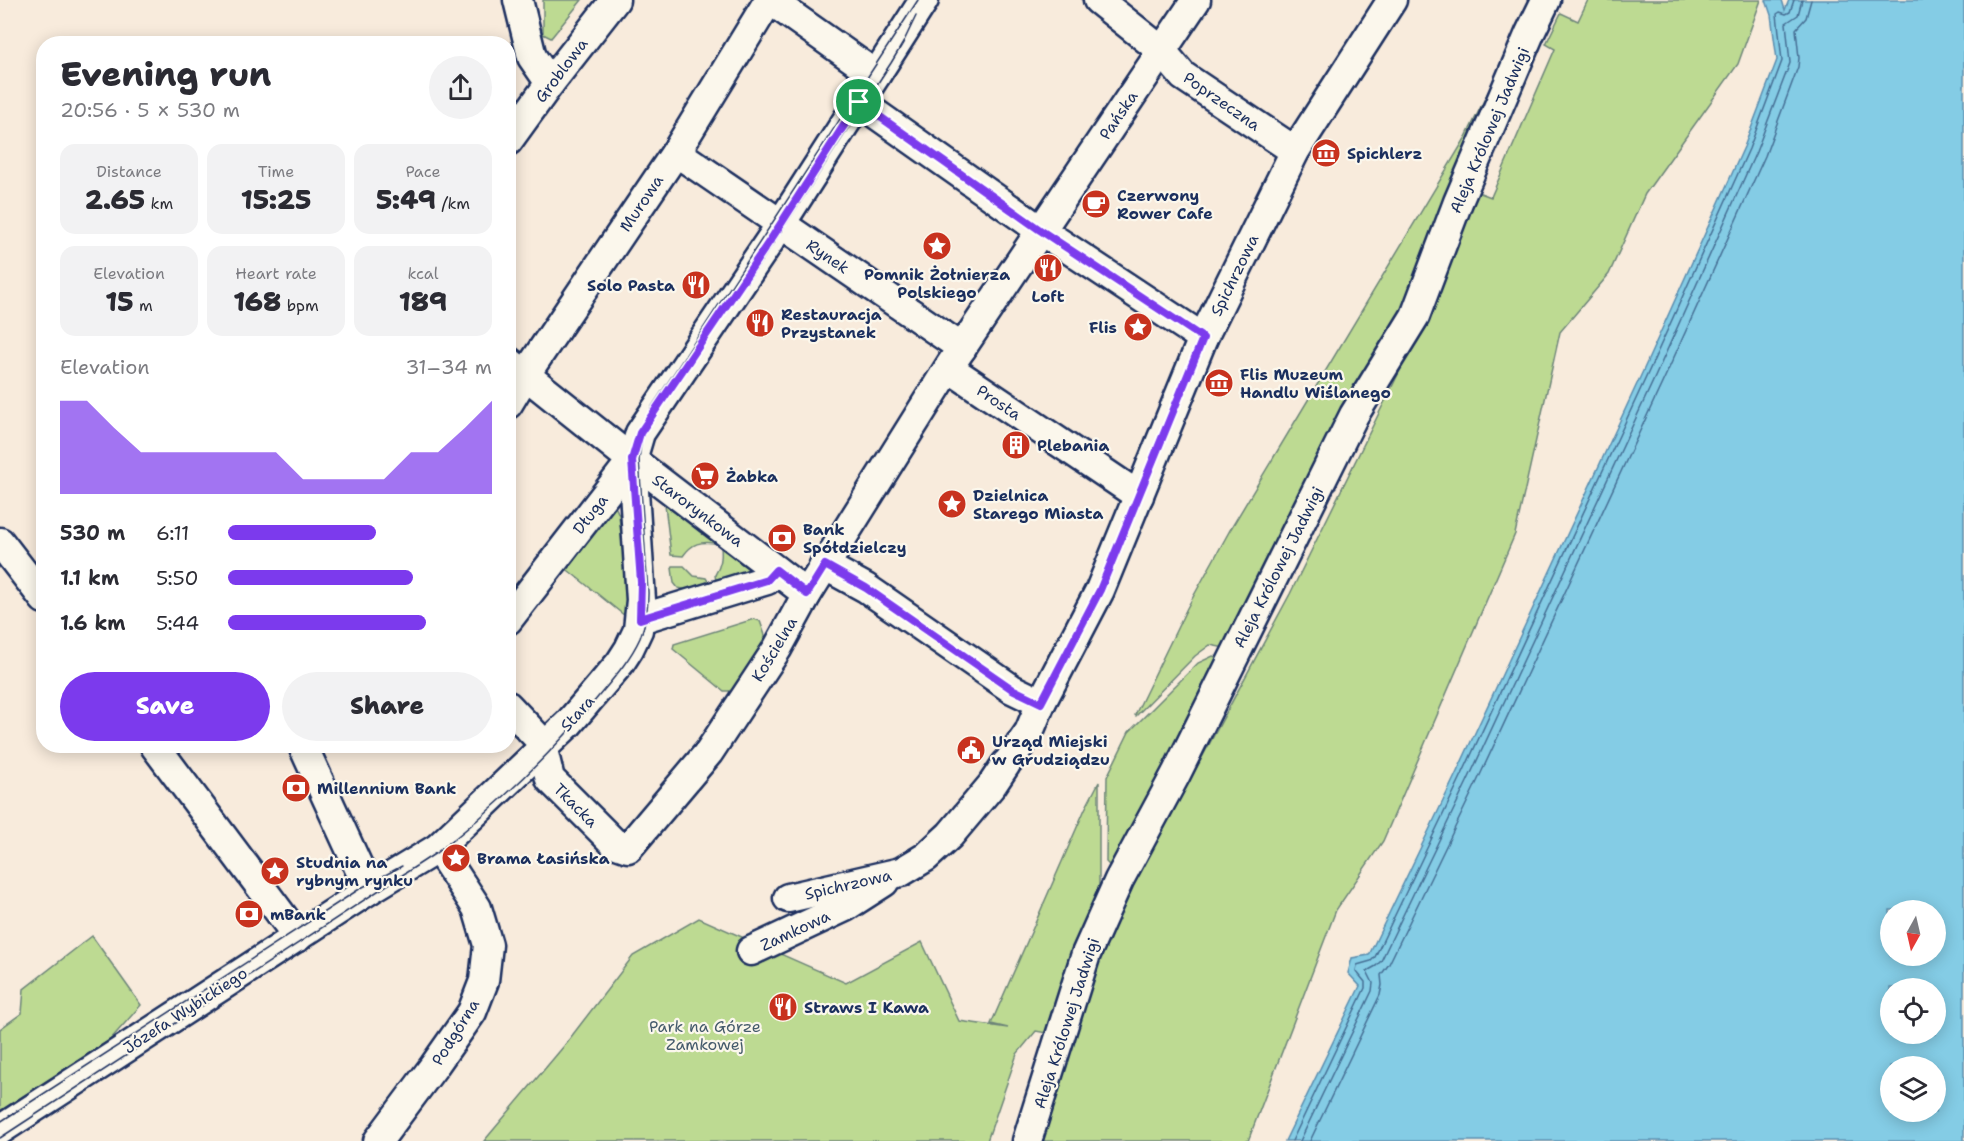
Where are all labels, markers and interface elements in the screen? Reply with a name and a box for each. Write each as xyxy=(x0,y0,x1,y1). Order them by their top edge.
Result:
street label: Groblowa xyxy=(530,34,593,107)
street label: Aleja Królowej Jadwigi xyxy=(1445,44,1534,217)
text: Evening run xyxy=(60,52,271,97)
button: share xyxy=(429,56,492,119)
street label: Poprzeczna xyxy=(1179,67,1264,136)
pin xyxy=(833,76,884,127)
icon: arrive xyxy=(842,85,875,118)
street label: Pańska xyxy=(1094,87,1142,144)
text: 20:56 · 5 × 530 m xyxy=(60,97,240,123)
museum icon: Spichlerz xyxy=(1310,137,1342,169)
place label: Spichlerz xyxy=(1347,143,1423,164)
text: Distance xyxy=(96,161,162,182)
text: Time xyxy=(258,161,294,182)
text: Pace xyxy=(405,161,441,182)
street label: Murowa xyxy=(615,171,668,236)
text: 2.65 xyxy=(85,182,145,217)
text: 15:25 xyxy=(241,182,311,217)
text: 5:49 xyxy=(376,182,436,217)
place label: Czerwony Rower Cafe xyxy=(1117,185,1213,224)
cafe icon: Czerwony Rower Cafe xyxy=(1080,188,1112,220)
text: km xyxy=(145,193,173,214)
text: /km xyxy=(436,193,470,214)
place icon: Pomnik Żołnierza Polskiego xyxy=(921,230,953,262)
street label: Spichrzowa xyxy=(1206,231,1263,320)
street label: Rynek xyxy=(802,234,853,278)
restaurant icon: Loft xyxy=(1032,252,1064,284)
text: Elevation xyxy=(93,263,165,284)
text: Heart rate xyxy=(235,263,317,284)
text: kcal xyxy=(407,263,439,284)
place label: Pomnik Żołnierza Polskiego xyxy=(864,264,1010,303)
restaurant icon: Solo Pasta xyxy=(680,269,712,301)
place label: Solo Pasta xyxy=(587,275,675,296)
text: 15 xyxy=(105,284,134,319)
text: 168 xyxy=(233,284,281,319)
text: 189 xyxy=(399,284,447,319)
place label: Loft xyxy=(1031,286,1065,307)
text: m xyxy=(134,295,153,316)
text: bpm xyxy=(281,295,319,316)
place label: Restauracja Przystanek xyxy=(781,304,882,343)
restaurant icon: Restauracja Przystanek xyxy=(744,307,776,339)
place icon: Flis xyxy=(1122,311,1154,343)
place label: Flis xyxy=(1089,317,1117,338)
text: Elevation xyxy=(60,354,150,380)
text: 31–34 m xyxy=(405,354,492,380)
place label: Flis Muzeum Handlu Wiślanego xyxy=(1240,364,1391,403)
museum icon: Flis Muzeum Handlu Wiślanego xyxy=(1203,367,1235,399)
street label: Prosta xyxy=(972,380,1025,425)
building icon: Plebania xyxy=(1000,429,1032,461)
place label: Plebania xyxy=(1037,435,1109,456)
supermarket icon: Żabka xyxy=(689,460,721,492)
place label: Żabka xyxy=(726,466,778,487)
street label: Starorynkowa xyxy=(648,469,748,552)
street label: Aleja Królowej Jadwigi xyxy=(1229,483,1328,652)
place label: Dzielnica Starego Miasta xyxy=(973,485,1104,524)
place icon: Dzielnica Starego Miasta xyxy=(936,488,968,520)
street label: Długa xyxy=(568,490,613,539)
place label: Bank Spółdzielczy xyxy=(803,519,906,558)
text: 530 m xyxy=(60,520,125,546)
text: 6:11 xyxy=(156,520,189,546)
bank icon: Bank Spółdzielczy xyxy=(766,522,798,554)
text: 1.1 km xyxy=(60,565,119,591)
text: 5:50 xyxy=(156,565,199,591)
text: 1.6 km xyxy=(60,610,126,636)
text: 5:44 xyxy=(156,610,199,636)
street label: Kościelna xyxy=(747,613,802,686)
button: Save xyxy=(60,672,270,741)
button: Share xyxy=(282,672,492,741)
street label: Stara xyxy=(556,691,599,736)
place label: Urząd Miejski w Grudziądzu xyxy=(992,731,1110,770)
public building icon: Urząd Miejski w Grudziądzu xyxy=(955,734,987,766)
bank icon: Millennium Bank xyxy=(280,772,312,804)
place label: Millennium Bank xyxy=(317,778,456,799)
street label: Tkacka xyxy=(549,779,602,832)
place icon: Brama Łasińska xyxy=(440,842,472,874)
place label: Brama Łasińska xyxy=(477,848,610,869)
place label: Studnia na rybnym rynku xyxy=(296,852,413,891)
place icon: Studnia na rybnym rynku xyxy=(259,855,291,887)
street label: Spichrzowa xyxy=(803,864,894,905)
bank icon: mBank xyxy=(233,898,265,930)
north arrow xyxy=(1880,900,1946,966)
map controls xyxy=(1880,900,1946,1122)
place label: mBank xyxy=(270,904,326,925)
street label: Zamkowa xyxy=(757,905,833,956)
street label: Aleja Królowej Jadwigi xyxy=(1029,935,1104,1111)
street label: Józefa Wybickiego xyxy=(119,962,251,1058)
button: locate xyxy=(1880,978,1946,1044)
restaurant icon: Straws I Kawa xyxy=(767,991,799,1023)
street label: Podgórna xyxy=(427,995,484,1069)
place label: Straws I Kawa xyxy=(804,997,929,1018)
park label: Park na Górze Zamkowej xyxy=(649,1016,761,1055)
button: layers xyxy=(1880,1056,1946,1122)

